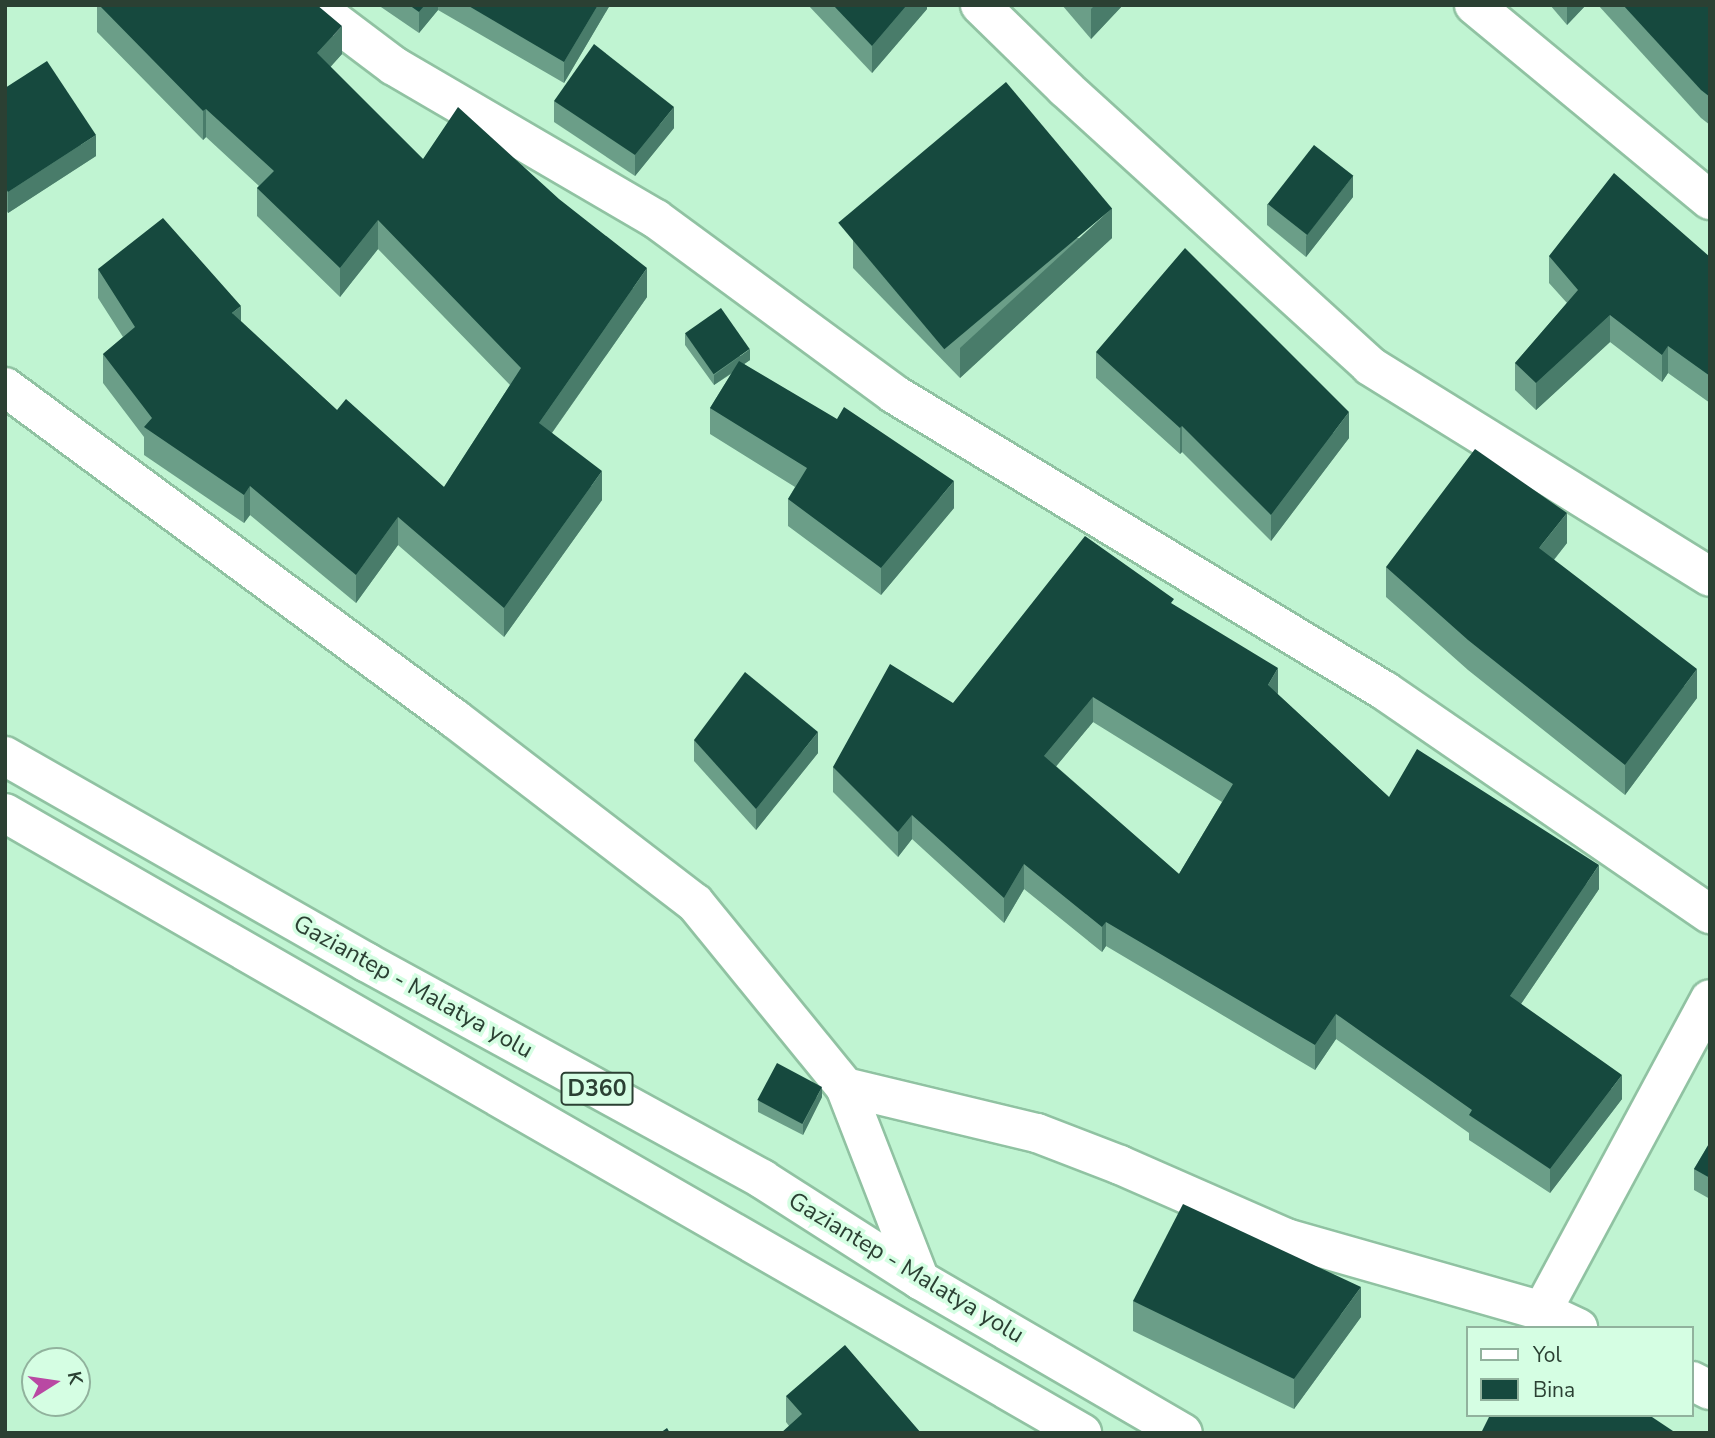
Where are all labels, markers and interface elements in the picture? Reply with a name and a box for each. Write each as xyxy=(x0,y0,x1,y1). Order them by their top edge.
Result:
street label: Gaziantep - Malatya yolu xyxy=(288,909,538,1065)
road number: D360 xyxy=(560,1070,634,1108)
street label: Gaziantep - Malatya yolu xyxy=(783,1186,1029,1350)
legend xyxy=(1466,1326,1694,1417)
text: Yol xyxy=(1533,1341,1562,1369)
north arrow xyxy=(21,1347,91,1417)
text: K xyxy=(61,1369,89,1387)
text: Bina xyxy=(1533,1376,1575,1404)

